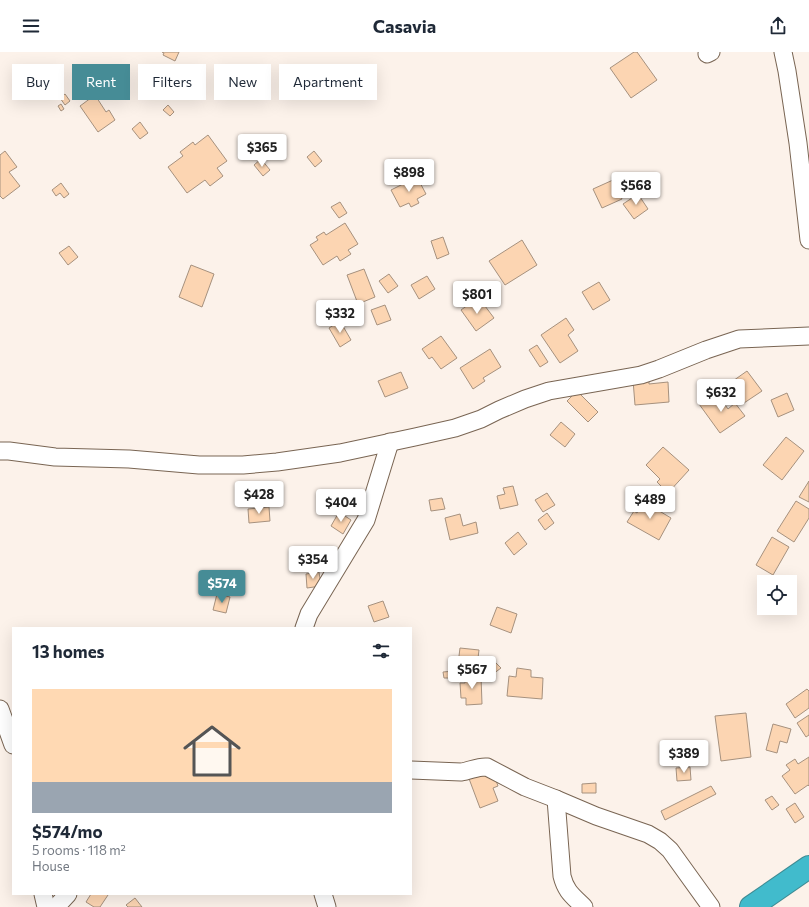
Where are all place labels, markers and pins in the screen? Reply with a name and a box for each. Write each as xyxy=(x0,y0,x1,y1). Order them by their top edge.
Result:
pin: $365 xyxy=(238,134,286,168)
pin: $898 xyxy=(385,159,433,193)
pin: $568 xyxy=(612,172,660,206)
pin: $801 xyxy=(453,281,501,315)
pin: $332 xyxy=(316,300,364,334)
pin: $632 xyxy=(697,379,745,413)
pin: $428 xyxy=(235,481,283,515)
pin: $489 xyxy=(626,486,674,520)
pin: $404 xyxy=(317,489,365,523)
pin: $354 xyxy=(289,546,337,580)
pin: $574 xyxy=(198,570,246,604)
pin: $567 xyxy=(448,656,496,690)
pin: $389 xyxy=(660,740,708,774)

